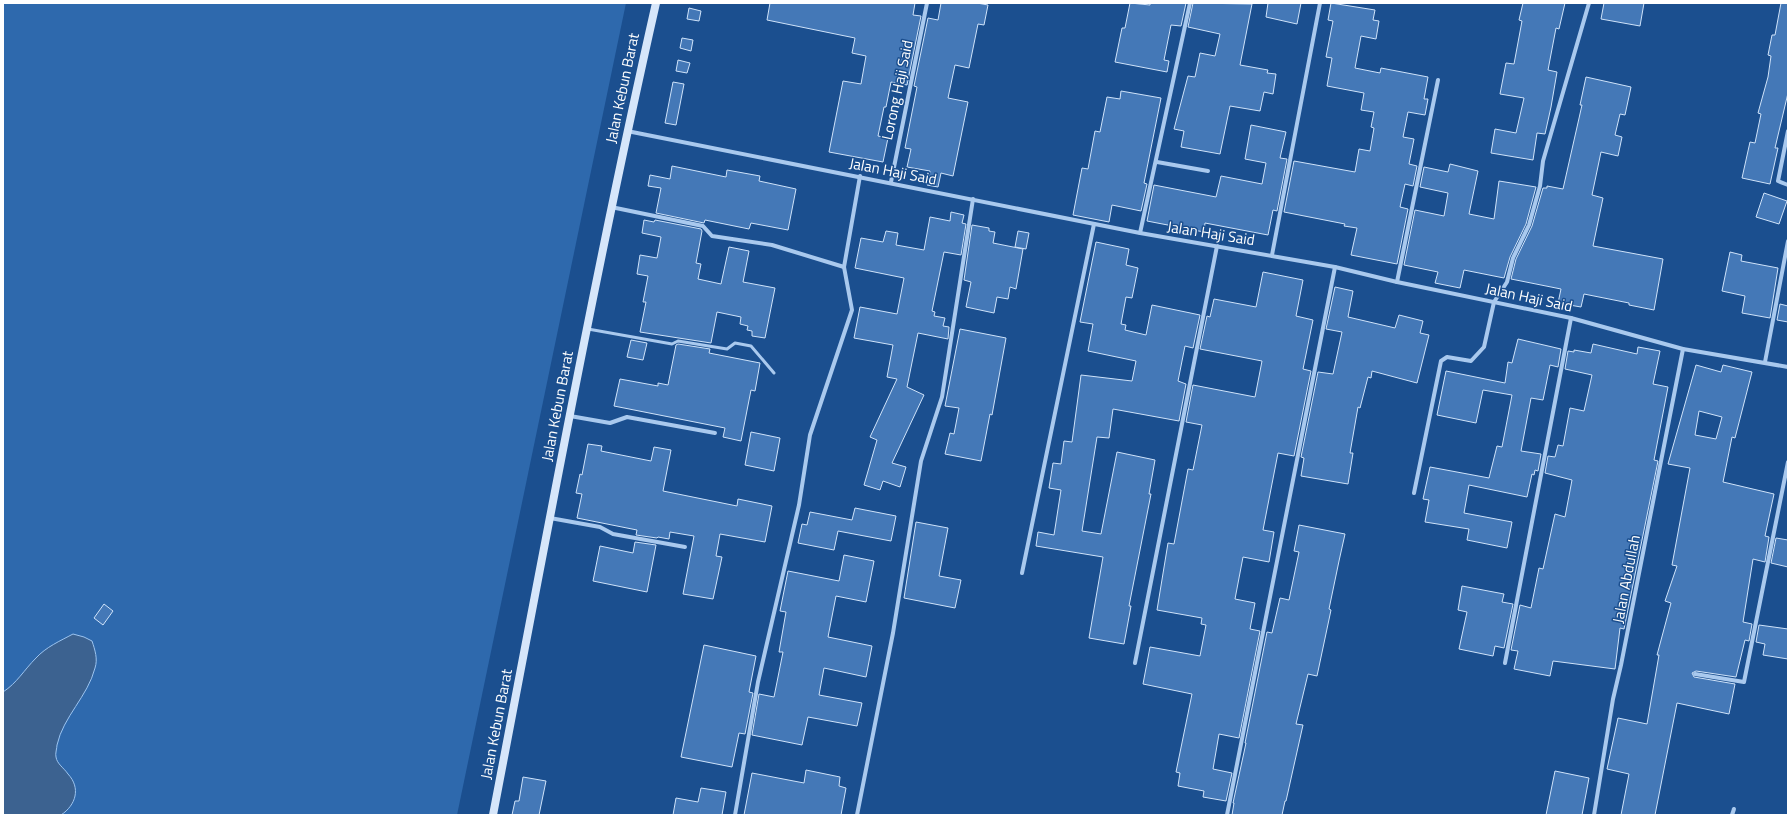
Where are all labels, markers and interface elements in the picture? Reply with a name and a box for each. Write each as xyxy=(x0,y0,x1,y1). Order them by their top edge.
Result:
street label: Jalan Kebun Barat xyxy=(599,30,645,145)
street label: Lorong Haji Said xyxy=(875,38,919,142)
street label: Jalan Haji Said xyxy=(847,151,939,191)
street label: Jalan Haji Said xyxy=(1165,215,1257,251)
street label: Jalan Haji Said xyxy=(1483,277,1575,317)
street label: Jalan Kebun Barat xyxy=(535,348,579,463)
street label: Jalan Abdullah xyxy=(1606,533,1646,625)
street label: Jalan Kebun Barat xyxy=(474,666,518,781)

